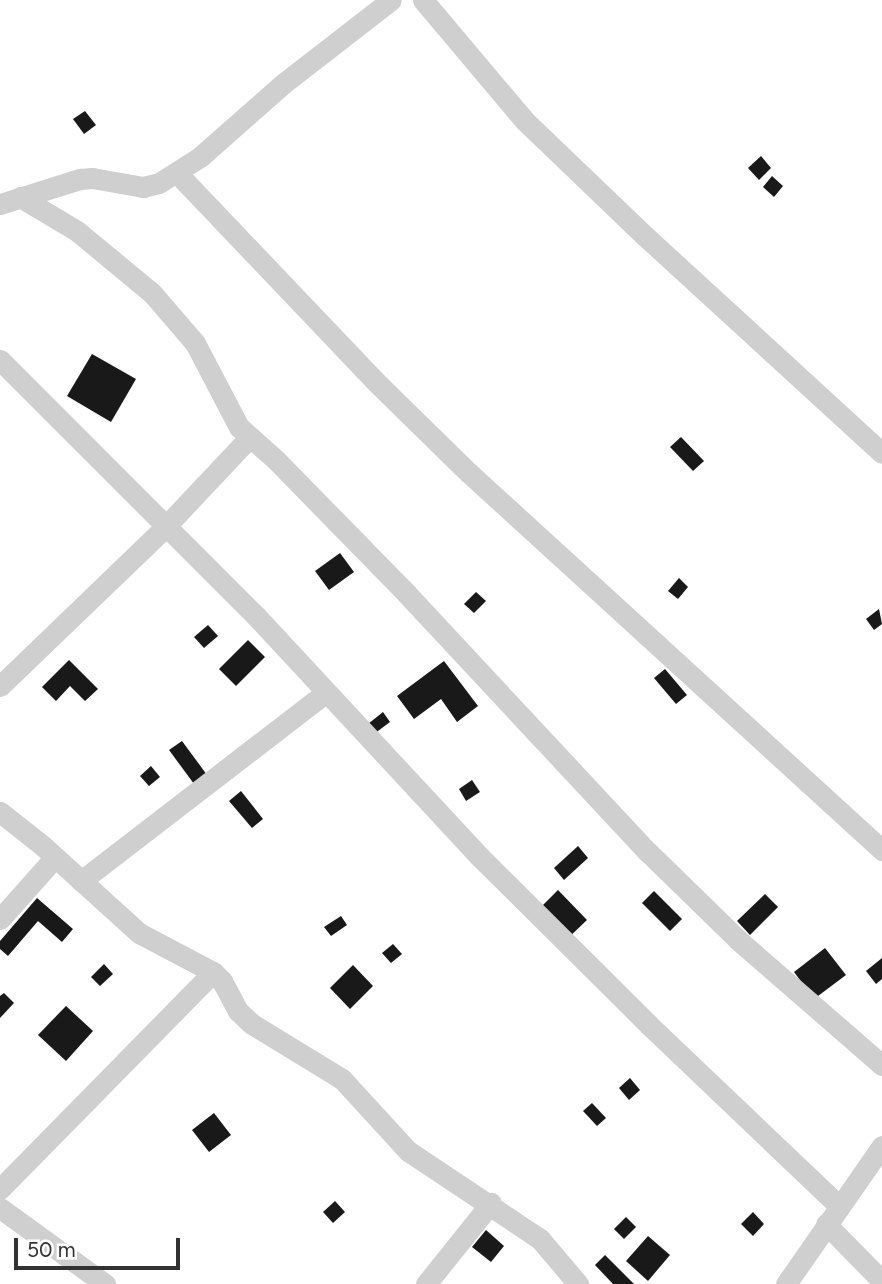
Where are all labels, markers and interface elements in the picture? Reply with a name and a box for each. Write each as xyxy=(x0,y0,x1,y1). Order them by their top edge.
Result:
scale bar xyxy=(18,1224,184,1268)
text: 50 m xyxy=(27,1237,76,1262)

